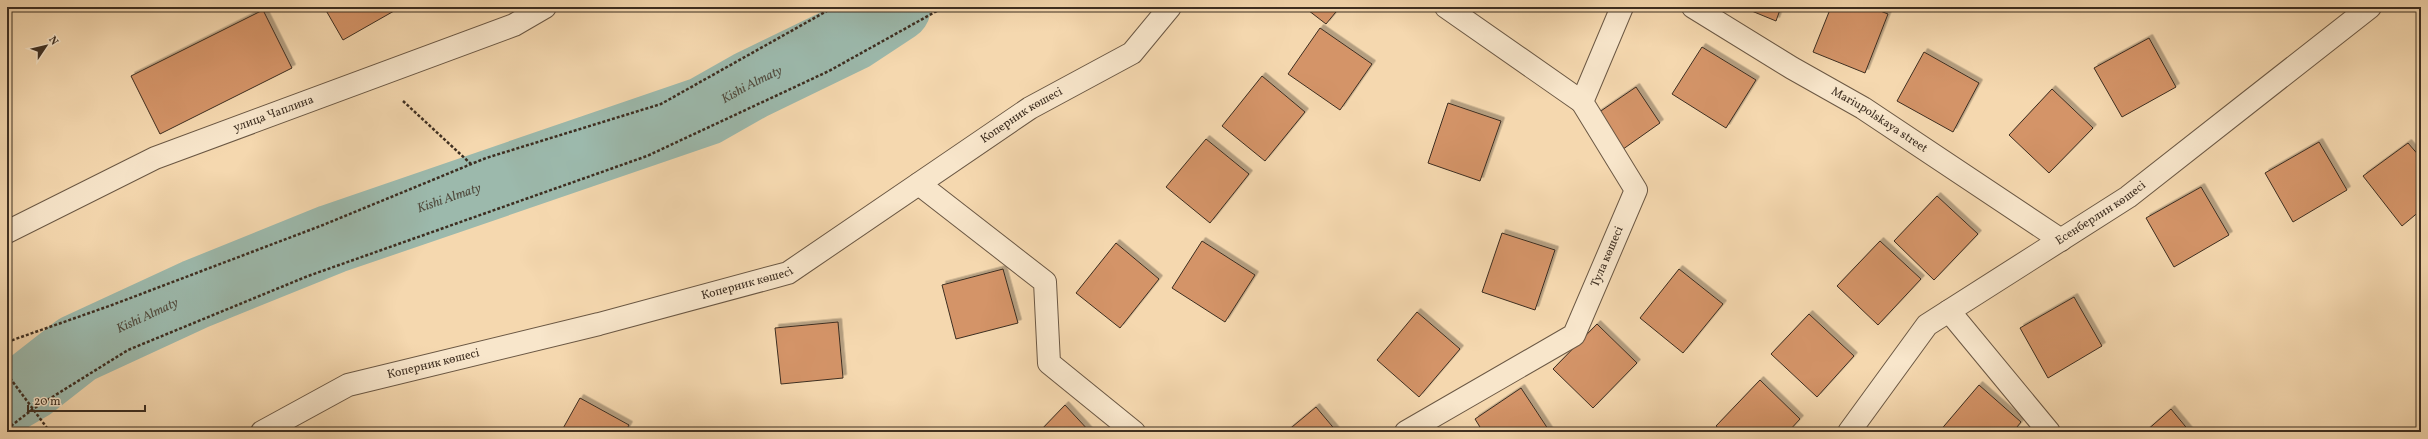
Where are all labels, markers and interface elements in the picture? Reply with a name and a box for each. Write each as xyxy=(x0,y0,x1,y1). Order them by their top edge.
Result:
north arrow xyxy=(26,26,66,66)
text: N xyxy=(45,34,61,49)
water label: Kіshі Almaty xyxy=(718,62,786,109)
street label: Коперник көшесі xyxy=(977,84,1066,147)
street label: Mariupolskaya street xyxy=(1828,84,1931,157)
street label: улица Чаплина xyxy=(231,92,316,136)
street label: Есенберлин көшесі xyxy=(2052,177,2150,249)
water label: Kіshі Almaty xyxy=(415,179,484,218)
street label: Тула көшесі xyxy=(1587,224,1628,290)
street label: Коперник көшесі xyxy=(700,263,797,304)
water label: Kіshі Almaty xyxy=(114,294,182,338)
street label: Коперник көшесі xyxy=(386,345,482,383)
scale bar xyxy=(28,387,145,413)
text: 20 m xyxy=(34,394,61,410)

